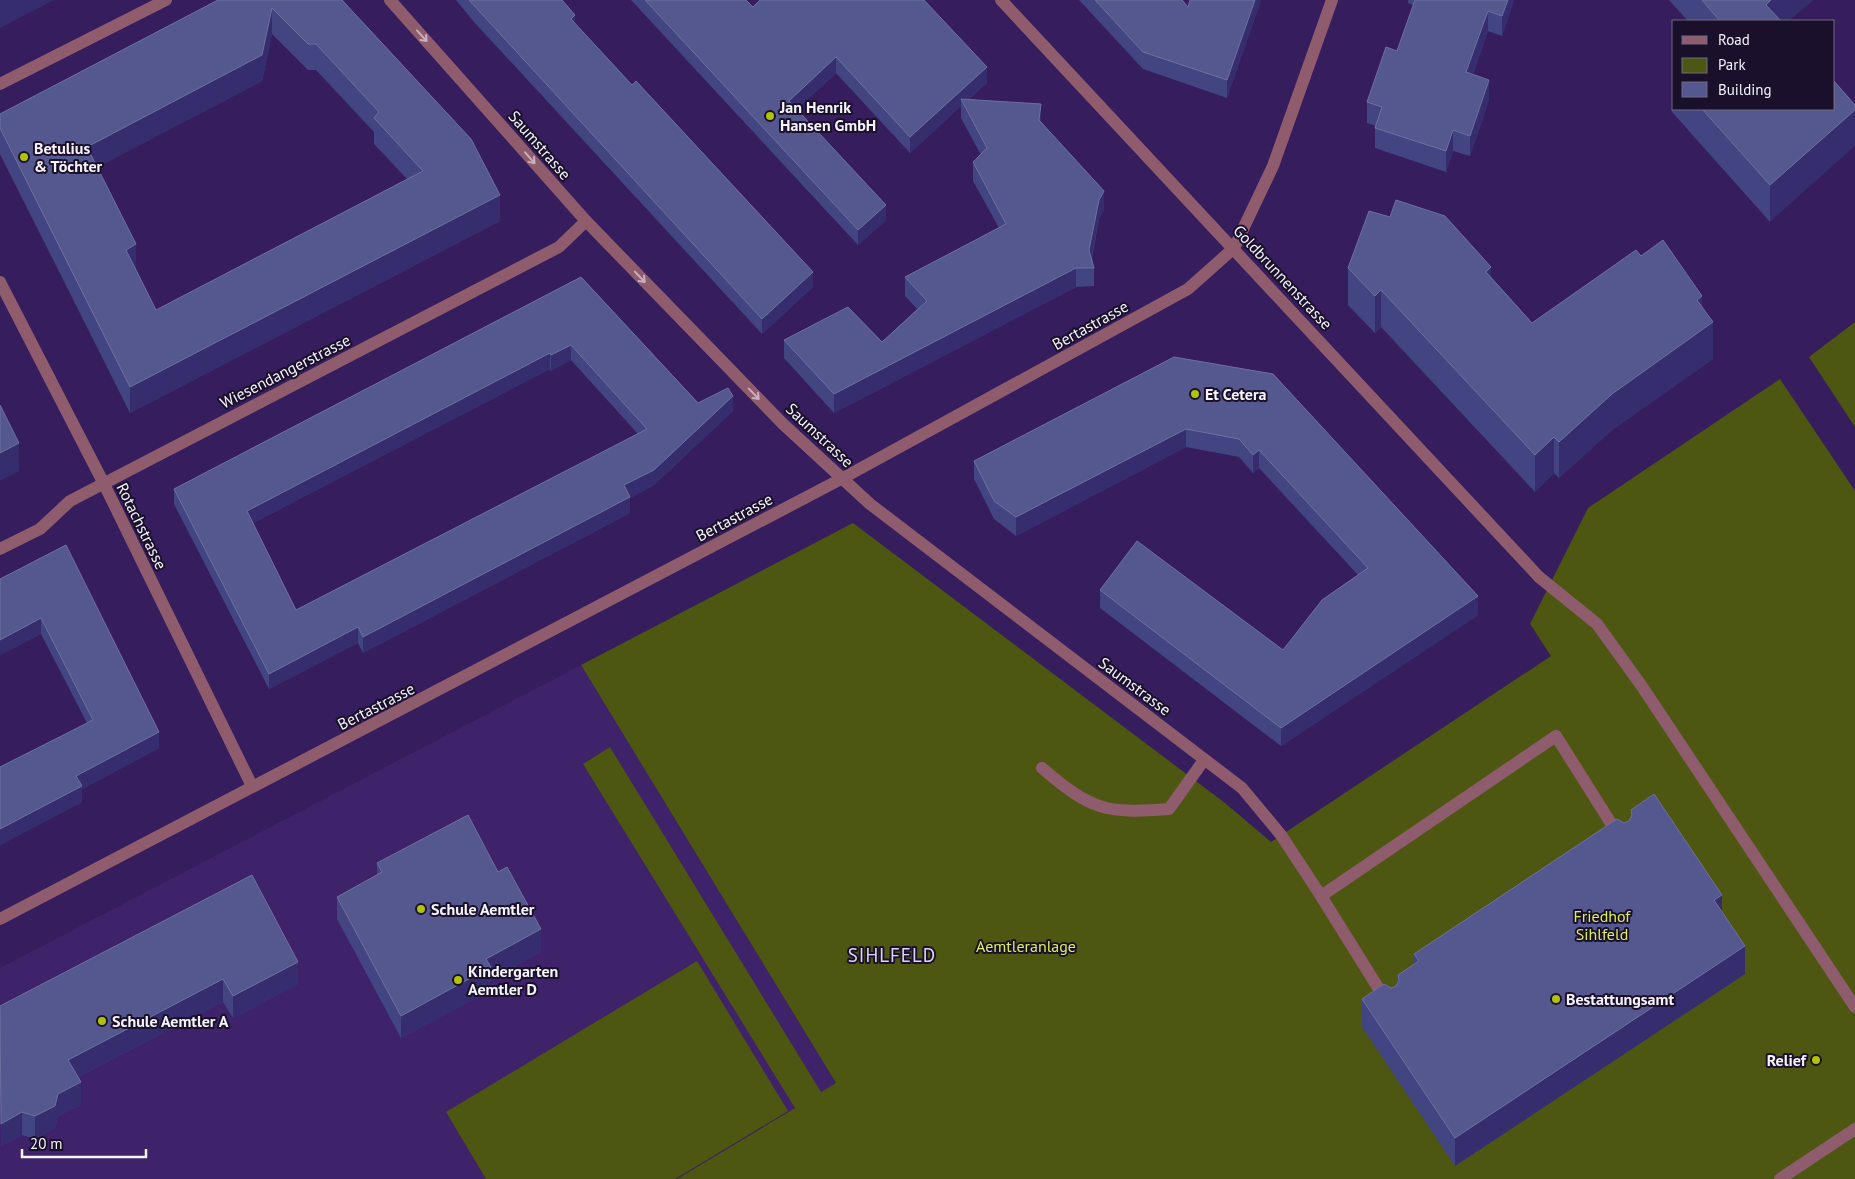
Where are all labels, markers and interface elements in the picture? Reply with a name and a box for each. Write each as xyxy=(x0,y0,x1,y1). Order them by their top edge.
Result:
legend xyxy=(1672,20,1835,110)
one-way arrow xyxy=(416,30,428,43)
text: Road xyxy=(1718,30,1750,49)
text: Park xyxy=(1718,55,1746,74)
text: Building xyxy=(1718,80,1772,99)
place label: Jan Henrik Hansen GmbH xyxy=(779,97,876,135)
street label: Saumstrasse xyxy=(505,106,575,184)
marker: Jan Henrik Hansen GmbH xyxy=(764,110,776,122)
place label: Betulius & Töchter xyxy=(34,138,103,176)
marker: Betulius & Töchter xyxy=(18,151,30,163)
one-way arrow xyxy=(524,152,535,165)
street label: Goldbrunnenstrasse xyxy=(1229,220,1337,334)
one-way arrow xyxy=(634,271,646,284)
street label: Bertastrasse xyxy=(1048,296,1132,354)
street label: Wiesendangerstrasse xyxy=(216,329,354,413)
place label: Et Cetera xyxy=(1205,384,1267,404)
one-way arrow xyxy=(747,387,759,399)
marker: Et Cetera xyxy=(1189,388,1201,400)
street label: Saumstrasse xyxy=(782,399,858,471)
street label: Rotachstrasse xyxy=(112,479,172,573)
street label: Bertastrasse xyxy=(692,488,776,546)
street label: Saumstrasse xyxy=(1095,652,1175,720)
street label: Bertastrasse xyxy=(334,678,418,734)
place label: Schule Aemtler xyxy=(431,899,535,919)
marker: Schule Aemtler xyxy=(415,903,427,915)
park label: Friedhof Sihlfeld xyxy=(1574,906,1631,944)
park label: Aemtleranlage xyxy=(976,936,1076,956)
district label: SIHLFELD xyxy=(848,943,936,967)
place label: Kindergarten Aemtler D xyxy=(468,961,558,999)
marker: Kindergarten Aemtler D xyxy=(452,974,464,986)
place label: Bestattungsamt xyxy=(1566,989,1674,1009)
marker: Bestattungsamt xyxy=(1550,993,1562,1005)
place label: Schule Aemtler A xyxy=(112,1011,229,1031)
marker: Schule Aemtler A xyxy=(96,1015,108,1027)
place label: Relief xyxy=(1767,1050,1807,1070)
marker: Relief xyxy=(1810,1054,1822,1066)
scale bar xyxy=(22,1126,146,1158)
text: 20 m xyxy=(30,1134,63,1153)

